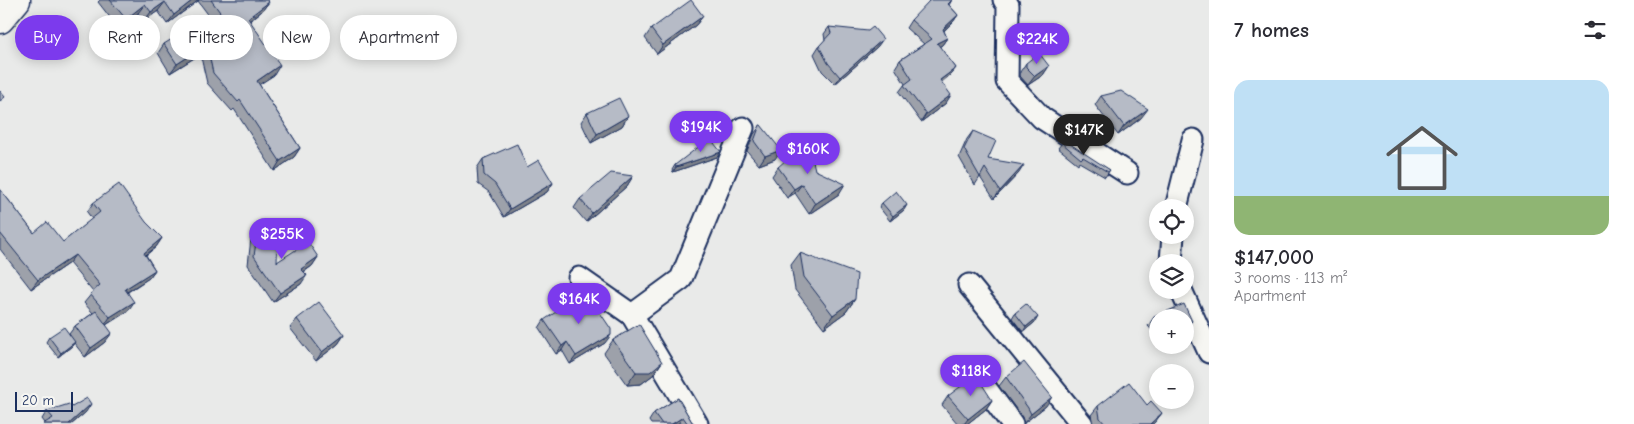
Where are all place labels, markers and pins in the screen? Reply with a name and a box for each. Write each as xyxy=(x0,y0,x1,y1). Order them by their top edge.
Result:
pin: $224K xyxy=(1002,22,1072,65)
pin: $194K xyxy=(666,110,736,153)
pin: $147K xyxy=(1049,114,1119,156)
pin: $160K xyxy=(773,132,843,175)
pin: $255K xyxy=(247,218,317,260)
pin: $164K xyxy=(544,282,614,325)
pin: $118K xyxy=(936,354,1006,397)

